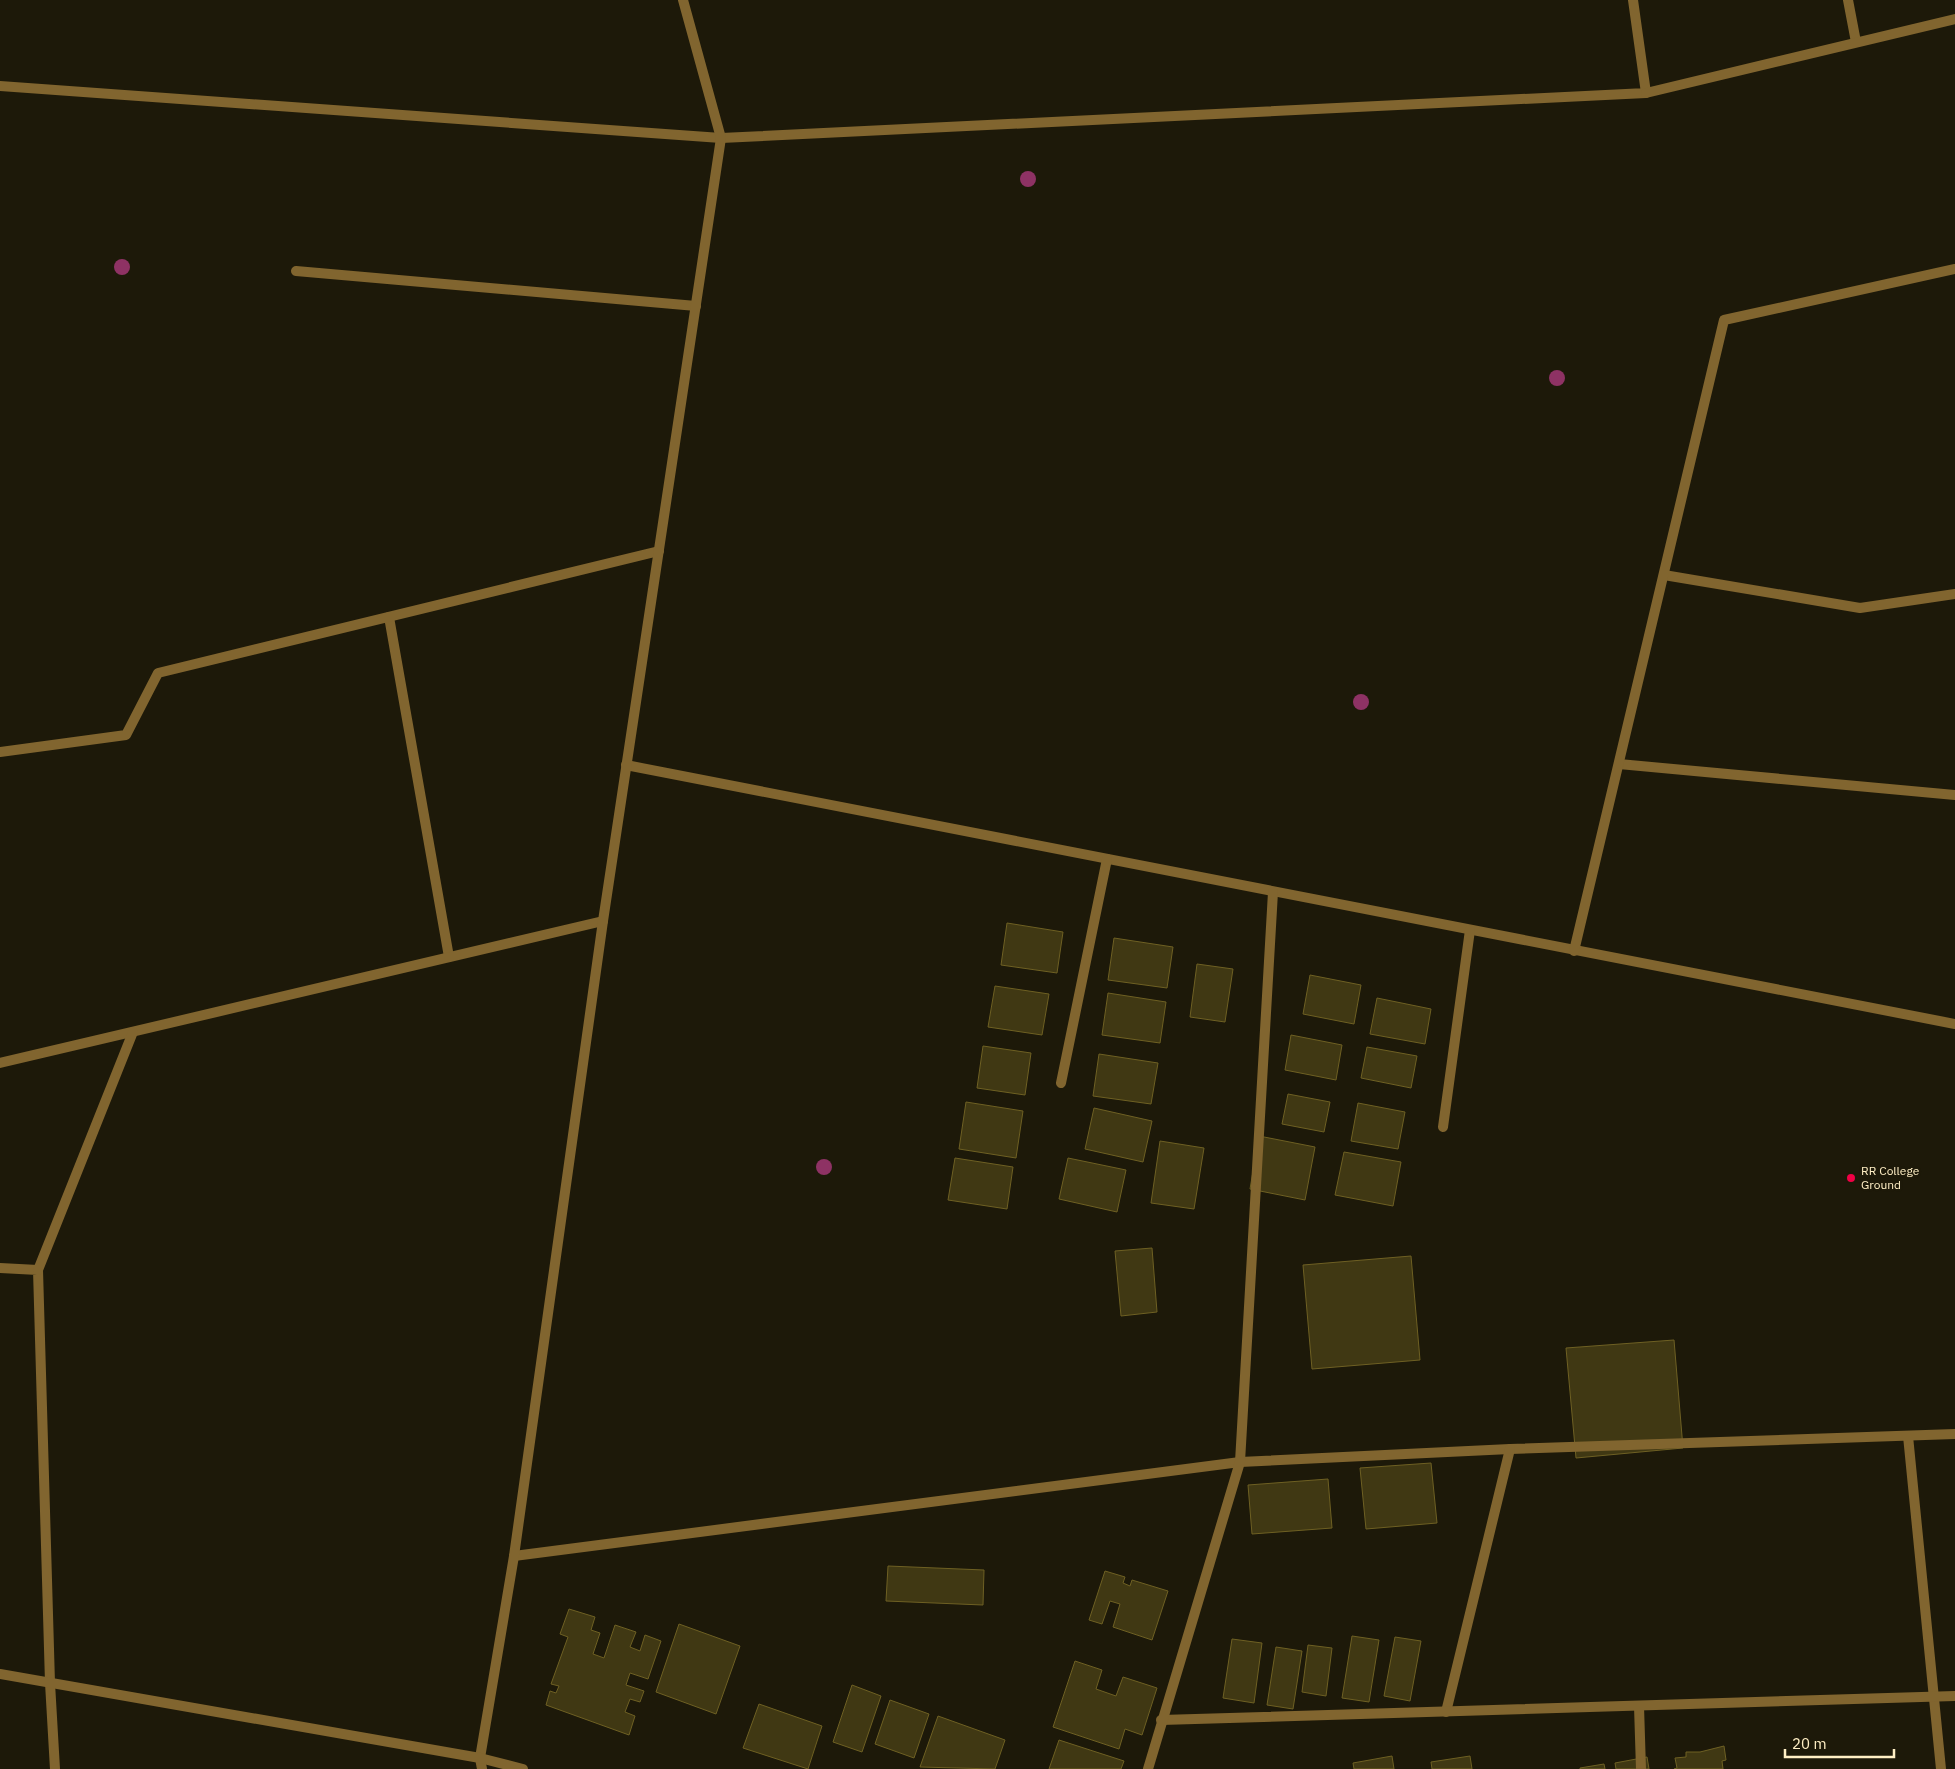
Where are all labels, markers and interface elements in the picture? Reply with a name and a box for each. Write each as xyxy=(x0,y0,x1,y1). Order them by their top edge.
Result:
place label: RR College Ground xyxy=(1861,1163,1920,1192)
marker: RR College Ground xyxy=(1845,1172,1857,1184)
scale bar xyxy=(1785,1726,1894,1758)
text: 20 m xyxy=(1792,1734,1827,1753)

